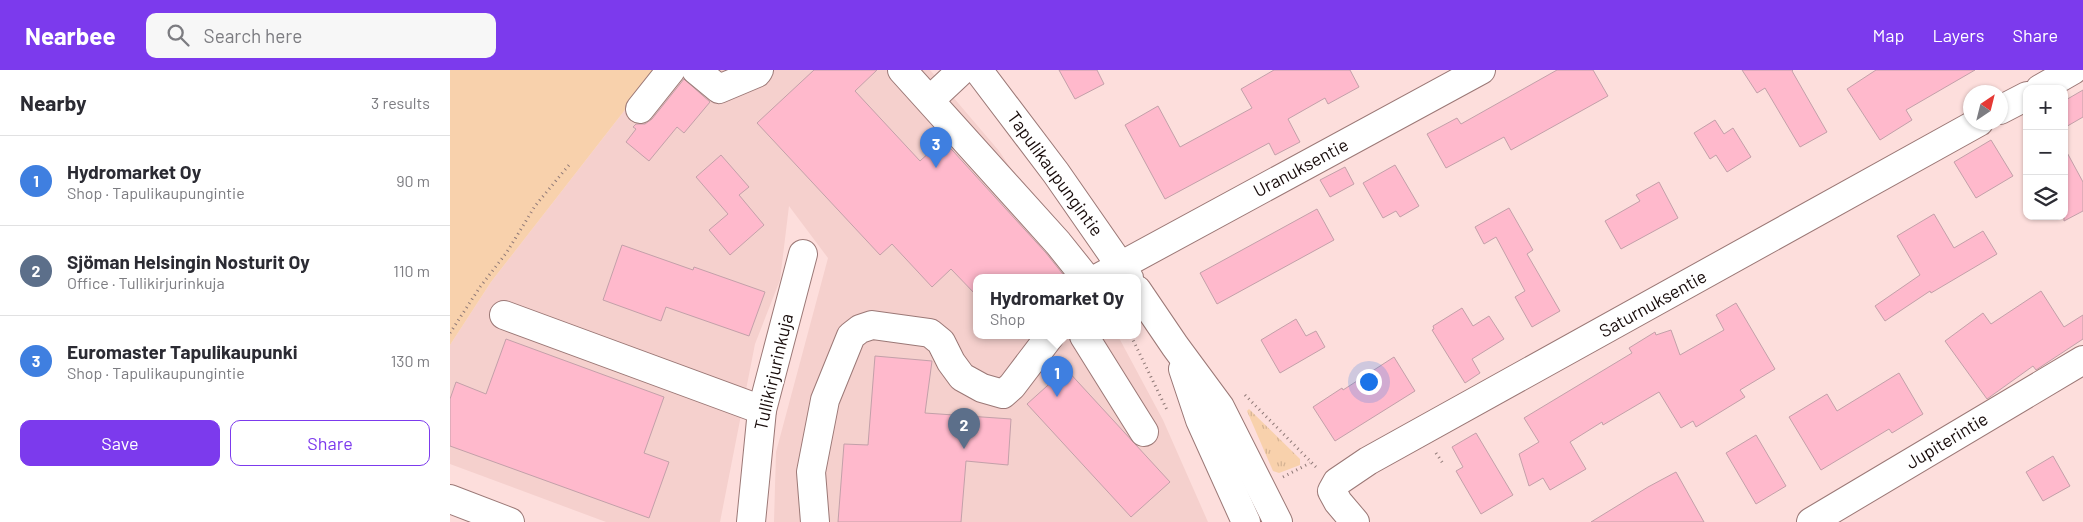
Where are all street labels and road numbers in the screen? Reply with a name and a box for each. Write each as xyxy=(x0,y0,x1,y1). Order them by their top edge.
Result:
street label: Tapulikaupungintie xyxy=(1003,107,1109,240)
street label: Uranuksentie xyxy=(1249,133,1352,201)
street label: Saturnuksentie xyxy=(1595,265,1710,342)
street label: Tullikirjurinkuja xyxy=(749,311,797,432)
street label: Jupiterintie xyxy=(1901,407,1992,473)

